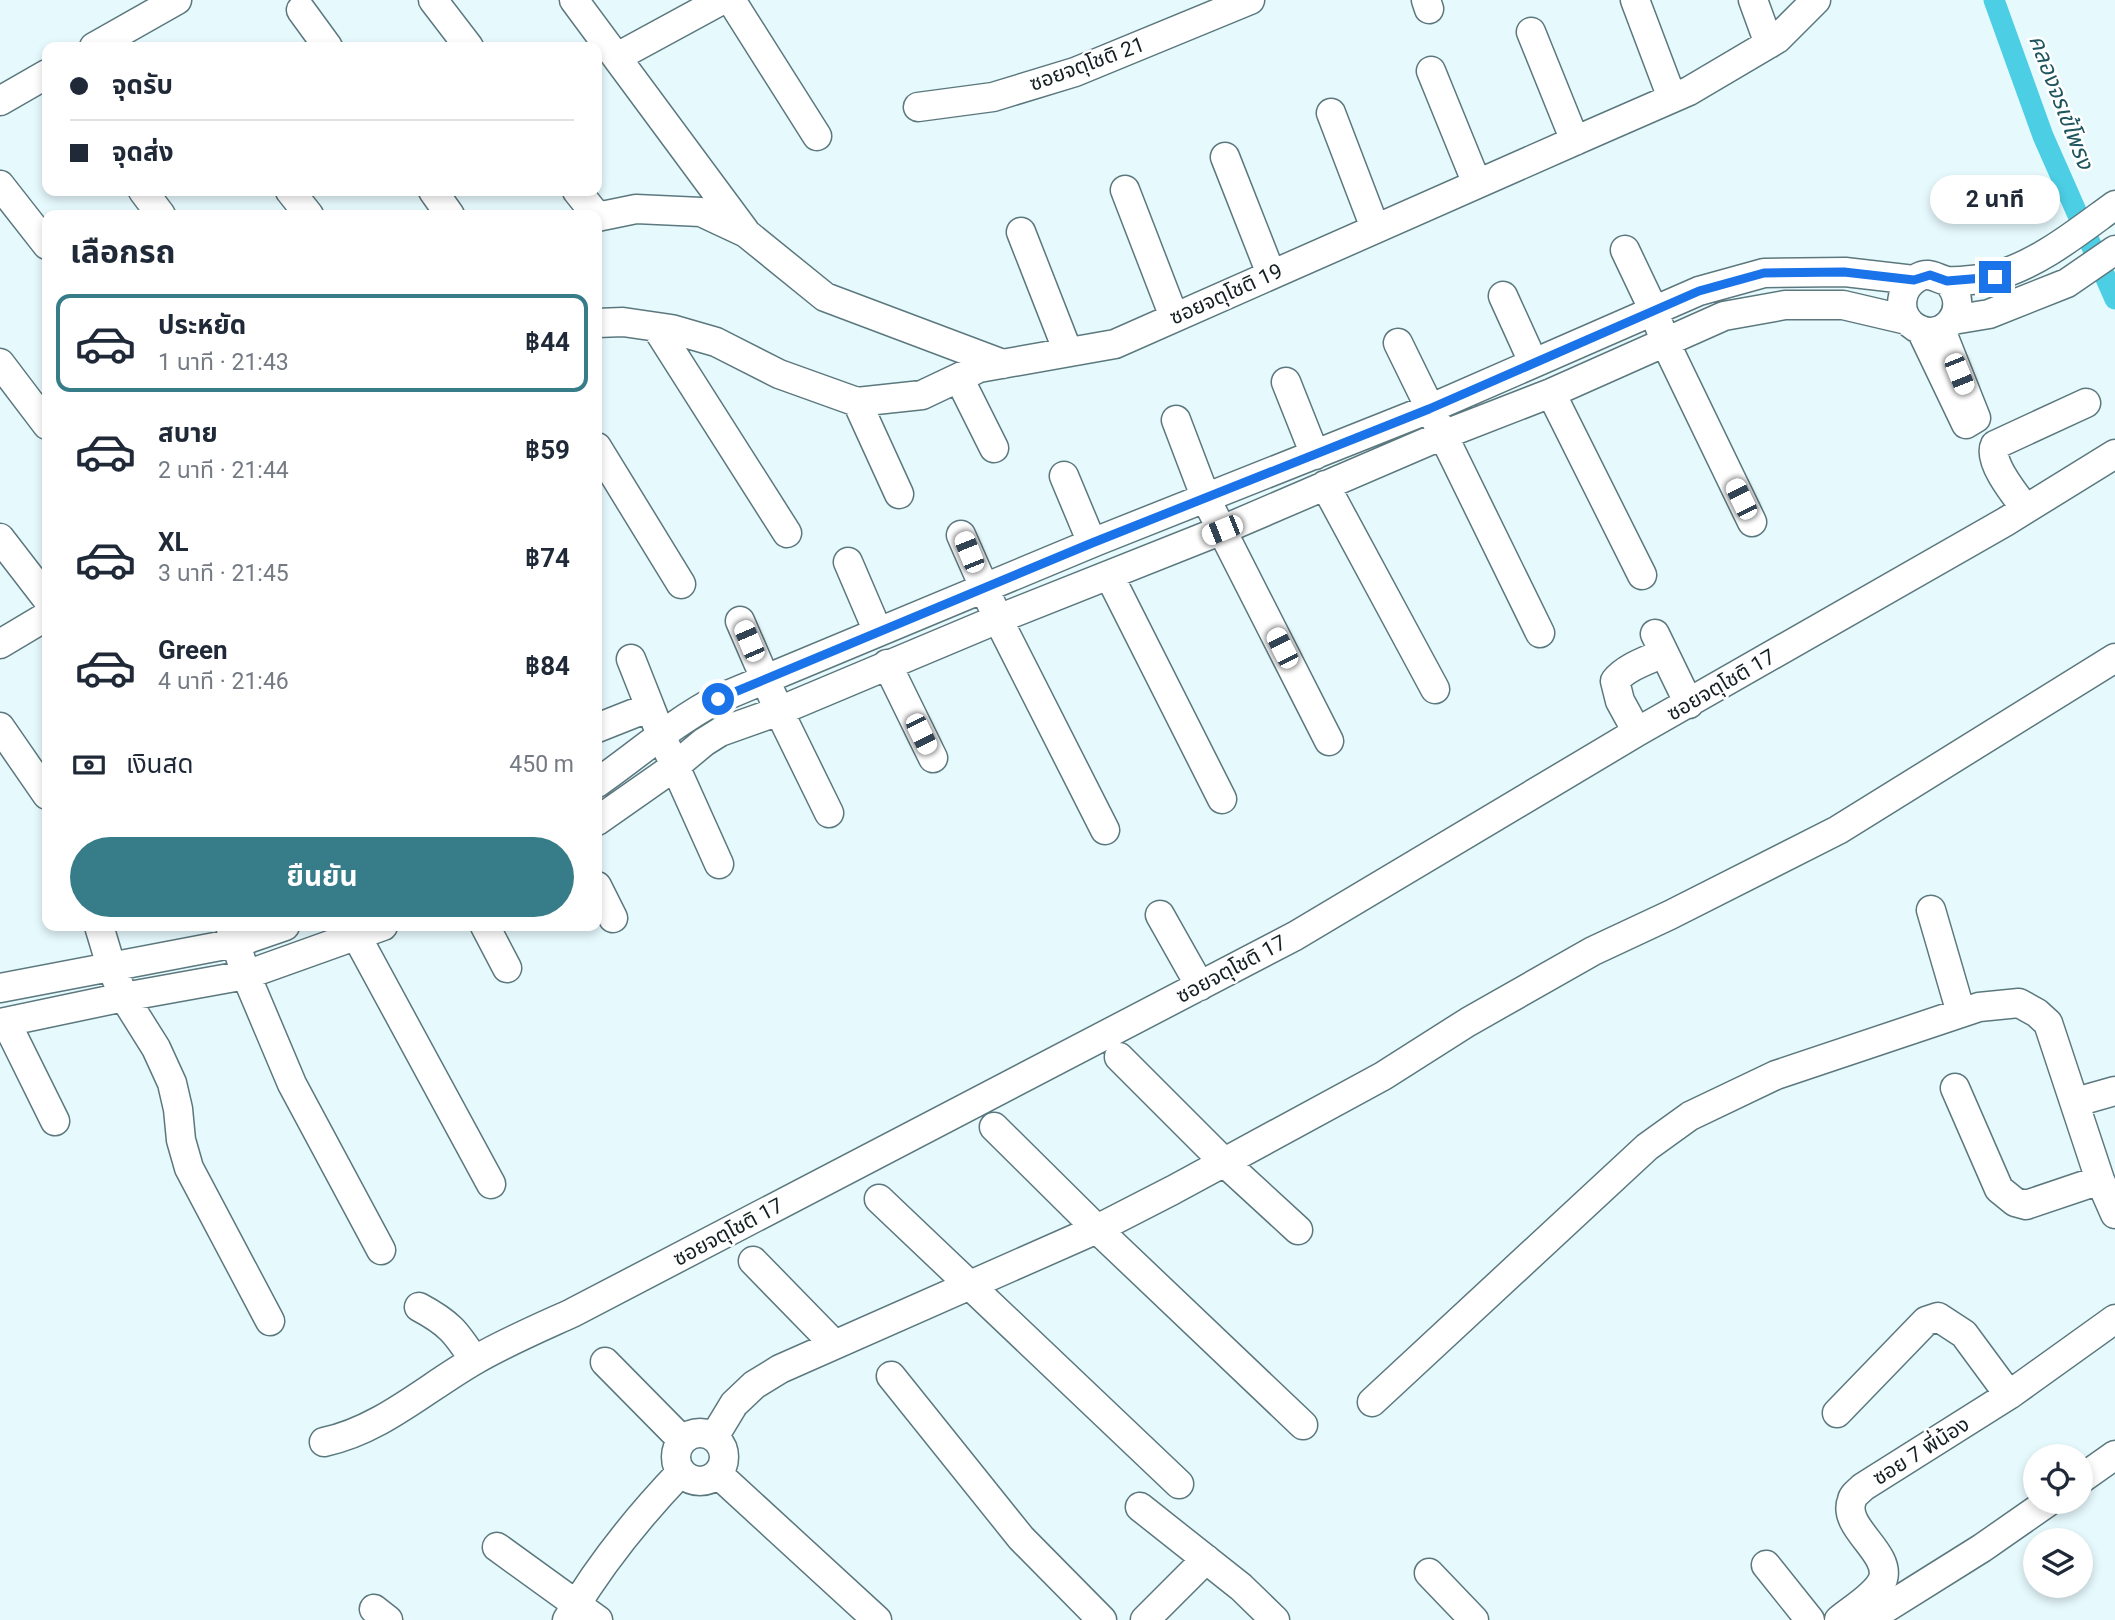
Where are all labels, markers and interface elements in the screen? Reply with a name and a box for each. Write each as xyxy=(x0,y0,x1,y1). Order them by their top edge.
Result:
water label: คลองจรเข้โพรง xyxy=(2023,31,2100,174)
street label: ซอยจตุโชติ 21 xyxy=(1026,32,1148,97)
text: จุดรับ xyxy=(112,70,173,100)
text: จุดส่ง xyxy=(112,137,174,167)
callout: 2 นาที xyxy=(1930,176,2060,224)
text: 2 นาที xyxy=(1966,186,2024,213)
text: เลือกรถ xyxy=(70,233,175,271)
street label: ซอยจตุโชติ 19 xyxy=(1166,258,1286,330)
route end xyxy=(1979,261,2011,293)
text: ประหยัด xyxy=(158,310,246,340)
icon: car xyxy=(74,312,137,375)
text: ฿44 xyxy=(525,327,570,357)
text: 1 นาที · 21:43 xyxy=(158,349,289,376)
car xyxy=(1942,351,1977,397)
text: สบาย xyxy=(158,418,218,448)
icon: car xyxy=(74,420,137,483)
text: ฿59 xyxy=(525,435,570,465)
text: 2 นาที · 21:44 xyxy=(158,457,289,484)
car xyxy=(1723,476,1760,522)
car xyxy=(1199,512,1246,548)
text: XL xyxy=(158,527,189,557)
icon: car xyxy=(74,528,137,591)
car xyxy=(952,529,987,575)
text: ฿74 xyxy=(525,543,570,573)
text: 3 นาที · 21:45 xyxy=(158,560,289,587)
car xyxy=(732,618,767,664)
car xyxy=(1264,625,1301,671)
text: Green xyxy=(158,635,228,665)
icon: car xyxy=(74,636,137,699)
street label: ซอยจตุโชติ 17 xyxy=(1663,644,1780,726)
text: ฿84 xyxy=(525,651,570,681)
text: 4 นาที · 21:46 xyxy=(158,668,289,695)
route start xyxy=(702,683,734,715)
car xyxy=(903,711,940,757)
icon: cash xyxy=(70,746,108,784)
text: เงินสด xyxy=(126,749,193,779)
text: 450 m xyxy=(509,751,574,778)
button: ยืนยัน xyxy=(70,837,574,917)
street label: ซอยจตุโชติ 17 xyxy=(1172,930,1290,1009)
street label: ซอยจตุโชติ 17 xyxy=(669,1193,787,1272)
street label: ซอย 7 พี่น้อง xyxy=(1867,1409,1974,1490)
map controls xyxy=(2023,1444,2093,1598)
button: locate xyxy=(2023,1444,2093,1514)
button: layers xyxy=(2023,1528,2093,1598)

